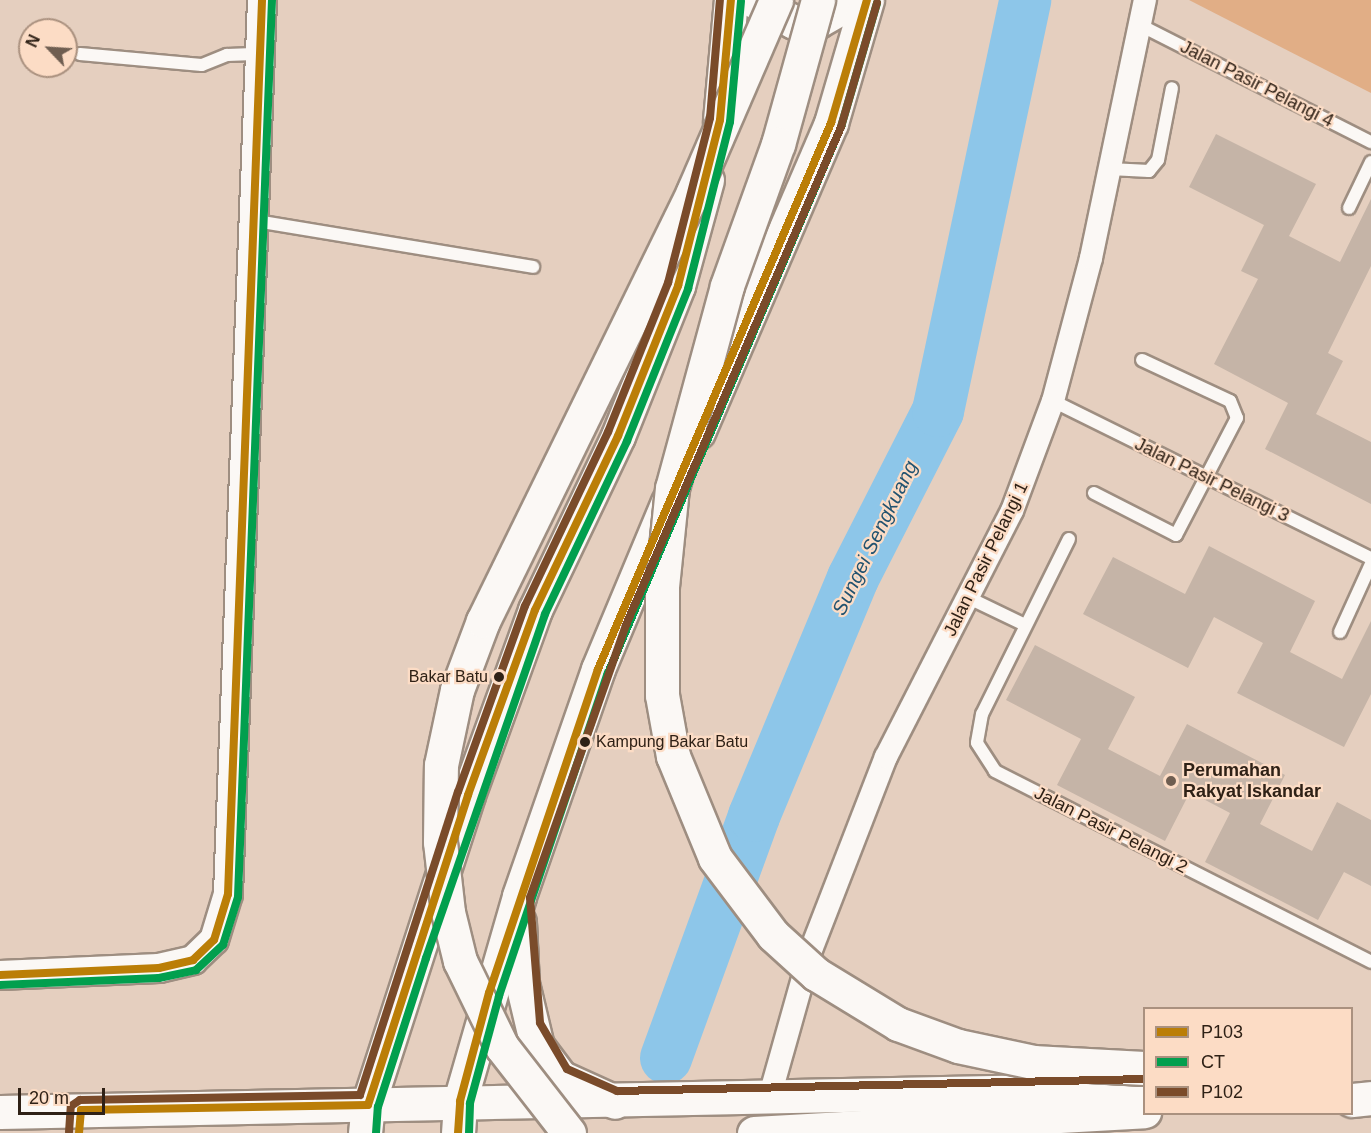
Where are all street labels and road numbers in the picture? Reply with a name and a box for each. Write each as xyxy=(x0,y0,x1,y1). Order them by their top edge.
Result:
street label: Jalan Pasir Pelangi 4 xyxy=(1177,36,1337,132)
street label: Jalan Pasir Pelangi 3 xyxy=(1131,433,1293,527)
street label: Jalan Pasir Pelangi 1 xyxy=(939,478,1033,640)
street label: Jalan Pasir Pelangi 2 xyxy=(1031,782,1191,878)

